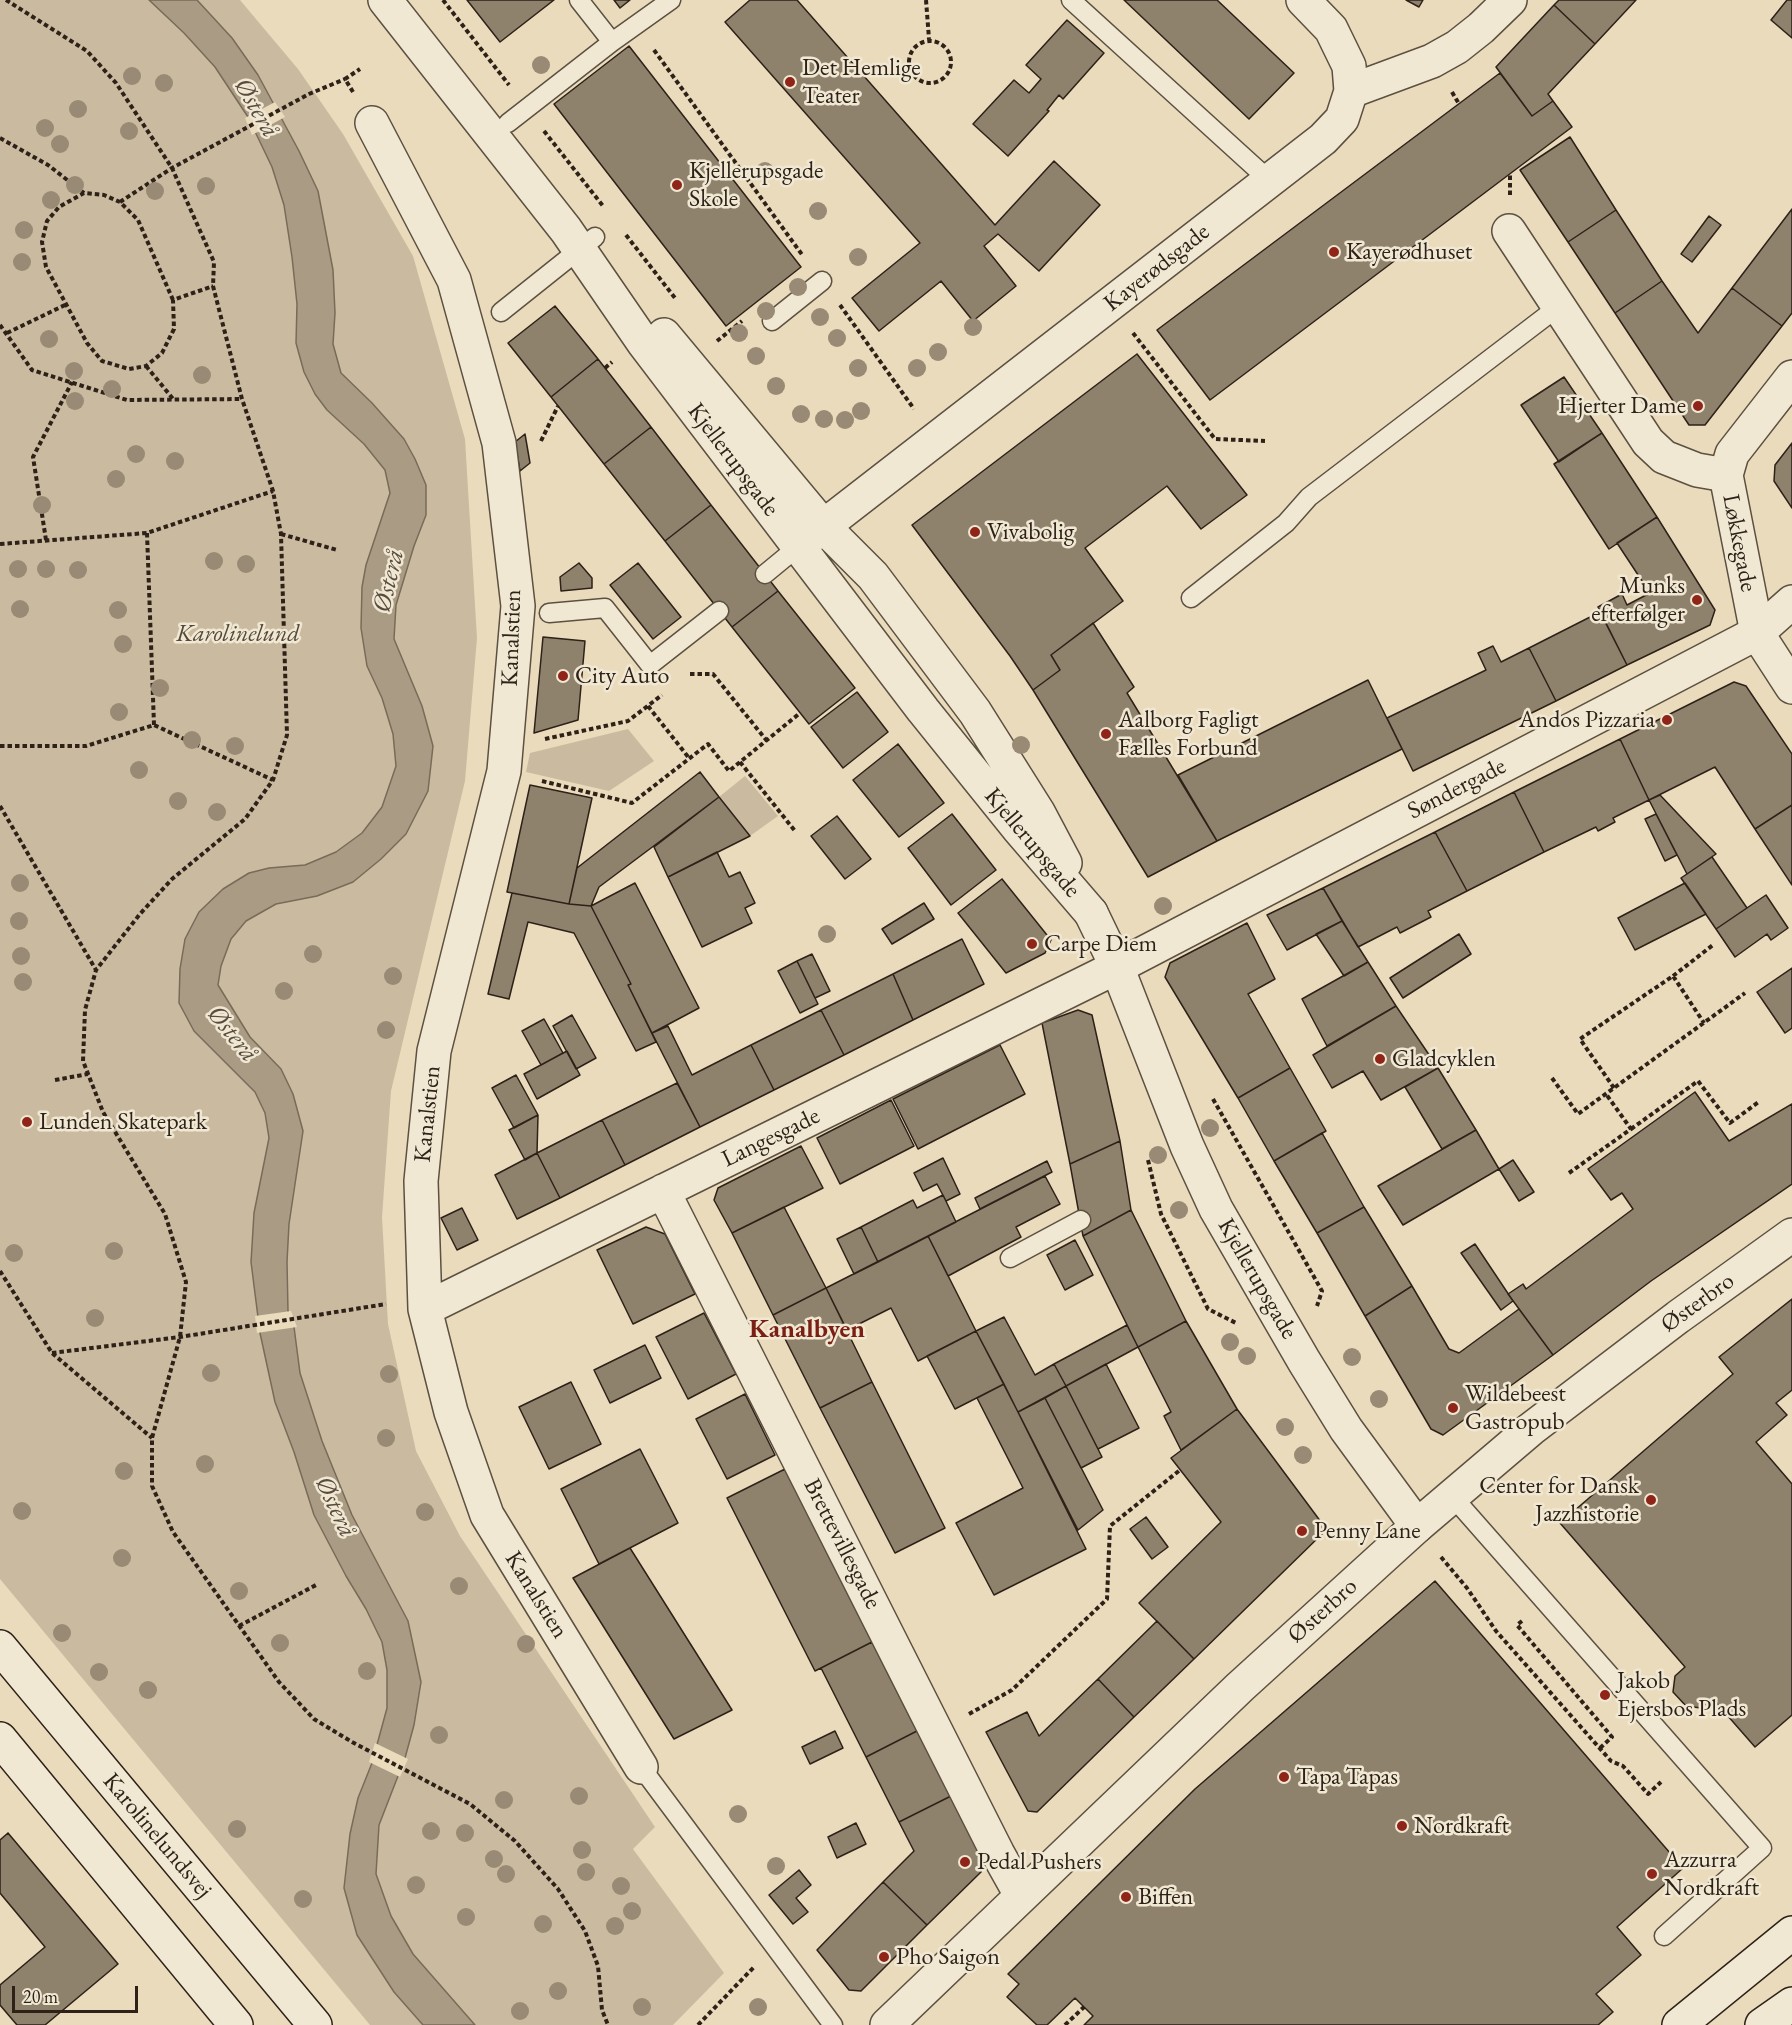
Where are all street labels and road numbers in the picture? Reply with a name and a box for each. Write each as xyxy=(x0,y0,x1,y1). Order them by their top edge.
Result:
street label: Kayerødsgade xyxy=(1098,218,1216,318)
street label: Kjellerupsgade xyxy=(681,398,785,522)
street label: Løkkegade xyxy=(1715,492,1763,594)
street label: Kanalstien xyxy=(496,589,528,687)
street label: Søndergade xyxy=(1403,752,1511,826)
street label: Kjellerupsgade xyxy=(978,782,1086,904)
street label: Kanalstien xyxy=(409,1064,447,1164)
street label: Langesgade xyxy=(717,1102,825,1174)
street label: Kjellerupsgade xyxy=(1211,1214,1303,1344)
street label: Østerbro xyxy=(1656,1267,1740,1339)
street label: Brettevillesgade xyxy=(797,1474,887,1614)
street label: Kanalstien xyxy=(498,1546,574,1644)
street label: Østerbro xyxy=(1282,1572,1364,1650)
street label: Karolinelundsvej xyxy=(96,1767,218,1905)

